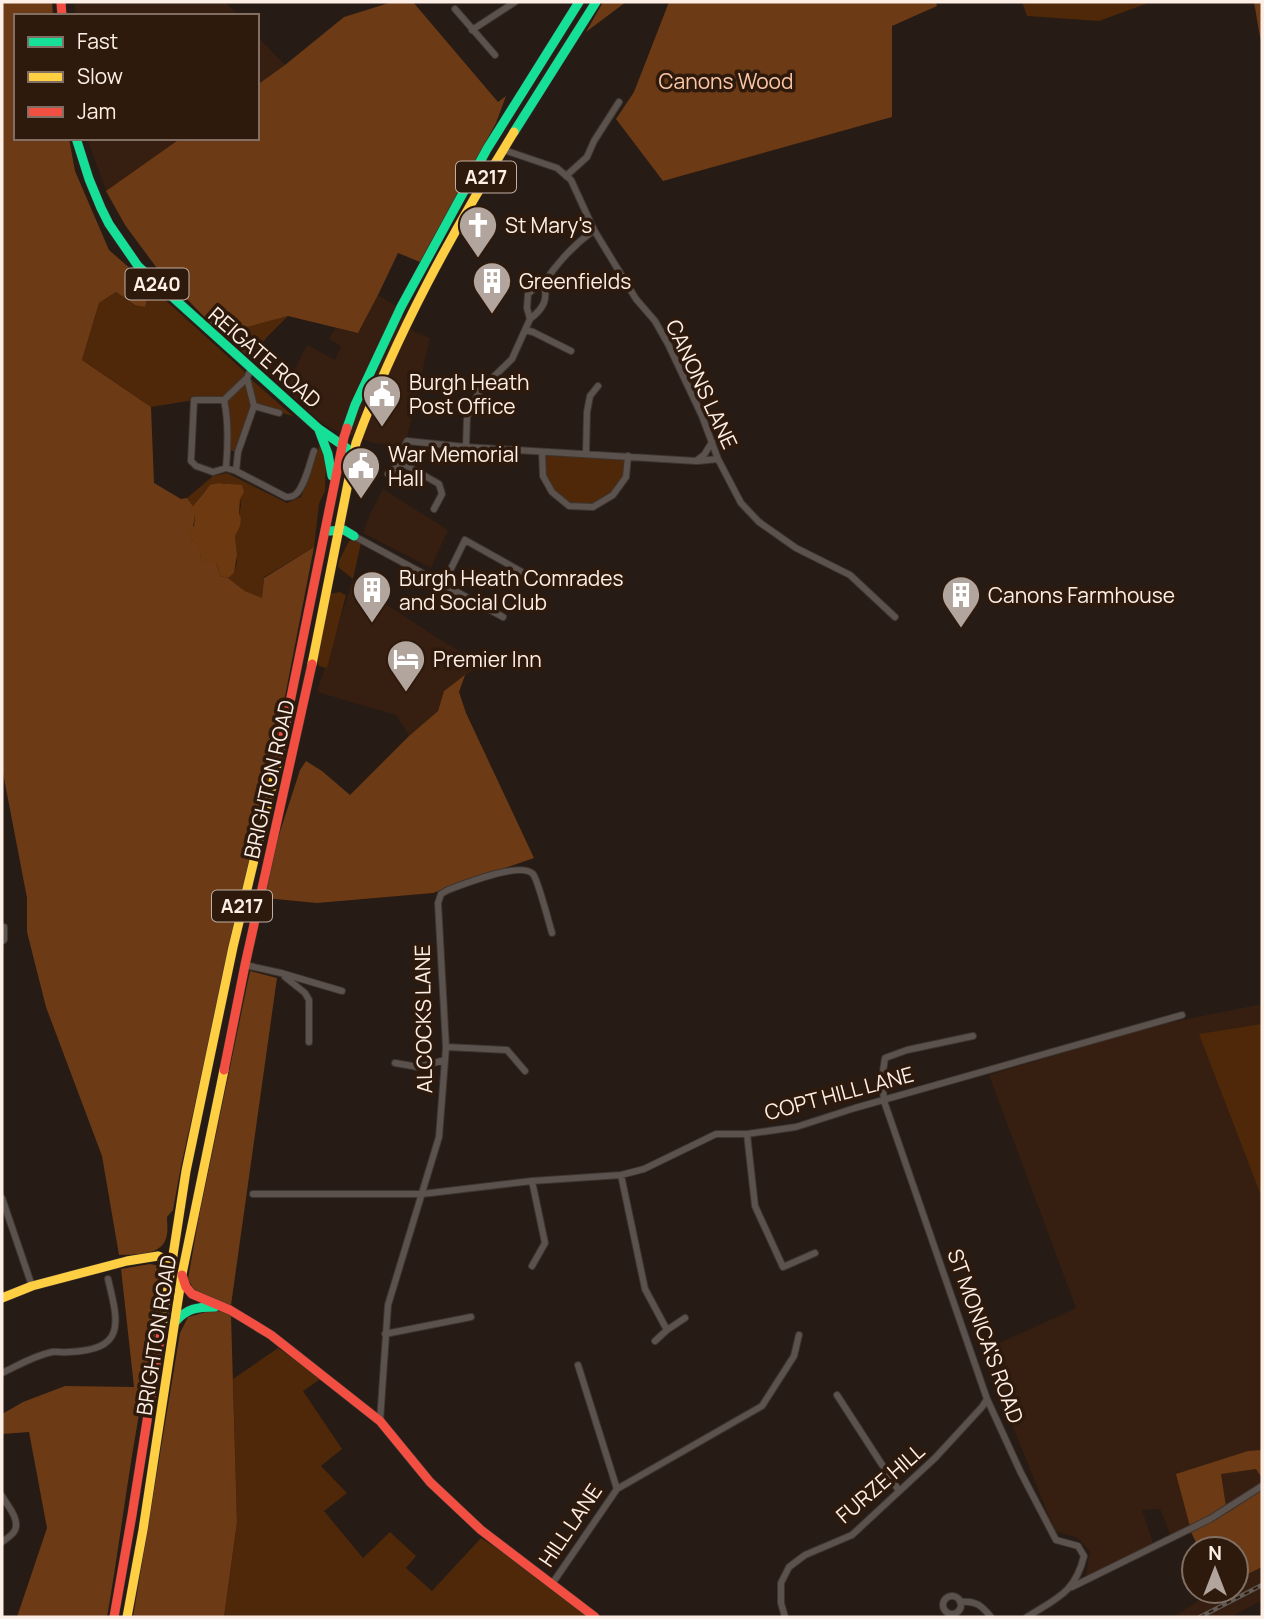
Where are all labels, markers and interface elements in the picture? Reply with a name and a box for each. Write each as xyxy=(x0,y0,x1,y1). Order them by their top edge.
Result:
legend xyxy=(14,14,259,140)
text: Fast xyxy=(77,27,118,55)
text: Slow xyxy=(77,62,123,90)
park label: Canons Wood xyxy=(659,67,793,95)
text: Jam xyxy=(77,97,116,125)
road number: A217 xyxy=(456,162,516,192)
church icon: St Mary's xyxy=(457,204,499,259)
place label: St Mary's xyxy=(505,211,592,239)
building icon: Greenfields xyxy=(471,260,513,315)
place label: Greenfields xyxy=(519,267,631,295)
road number: A240 xyxy=(125,268,188,300)
street label: REIGATE ROAD xyxy=(203,300,327,414)
street label: CANONS LANE xyxy=(660,315,744,453)
place label: Burgh Heath Post Office xyxy=(409,368,530,420)
public building icon: Burgh Heath Post Office xyxy=(361,373,403,428)
place label: War Memorial Hall xyxy=(388,440,519,492)
public building icon: War Memorial Hall xyxy=(340,445,382,500)
place label: Burgh Heath Comrades and Social Club xyxy=(399,564,624,616)
building icon: Burgh Heath Comrades and Social Club xyxy=(351,569,393,624)
building icon: Canons Farmhouse xyxy=(940,574,982,629)
place label: Canons Farmhouse xyxy=(988,581,1175,609)
hotel icon: Premier Inn xyxy=(385,638,427,693)
place label: Premier Inn xyxy=(433,645,542,673)
street label: BRIGHTON ROAD xyxy=(237,697,301,861)
road number: A217 xyxy=(212,890,272,922)
street label: ALCOCKS LANE xyxy=(408,944,438,1094)
street label: COPT HILL LANE xyxy=(761,1060,917,1126)
street label: ST MONICA'S ROAD xyxy=(941,1245,1031,1427)
street label: BRIGHTON ROAD xyxy=(130,1253,182,1417)
street label: FURZE HILL xyxy=(830,1437,930,1529)
street label: HILL LANE xyxy=(532,1478,608,1572)
north arrow xyxy=(1180,1535,1250,1605)
text: N xyxy=(1208,1540,1222,1566)

